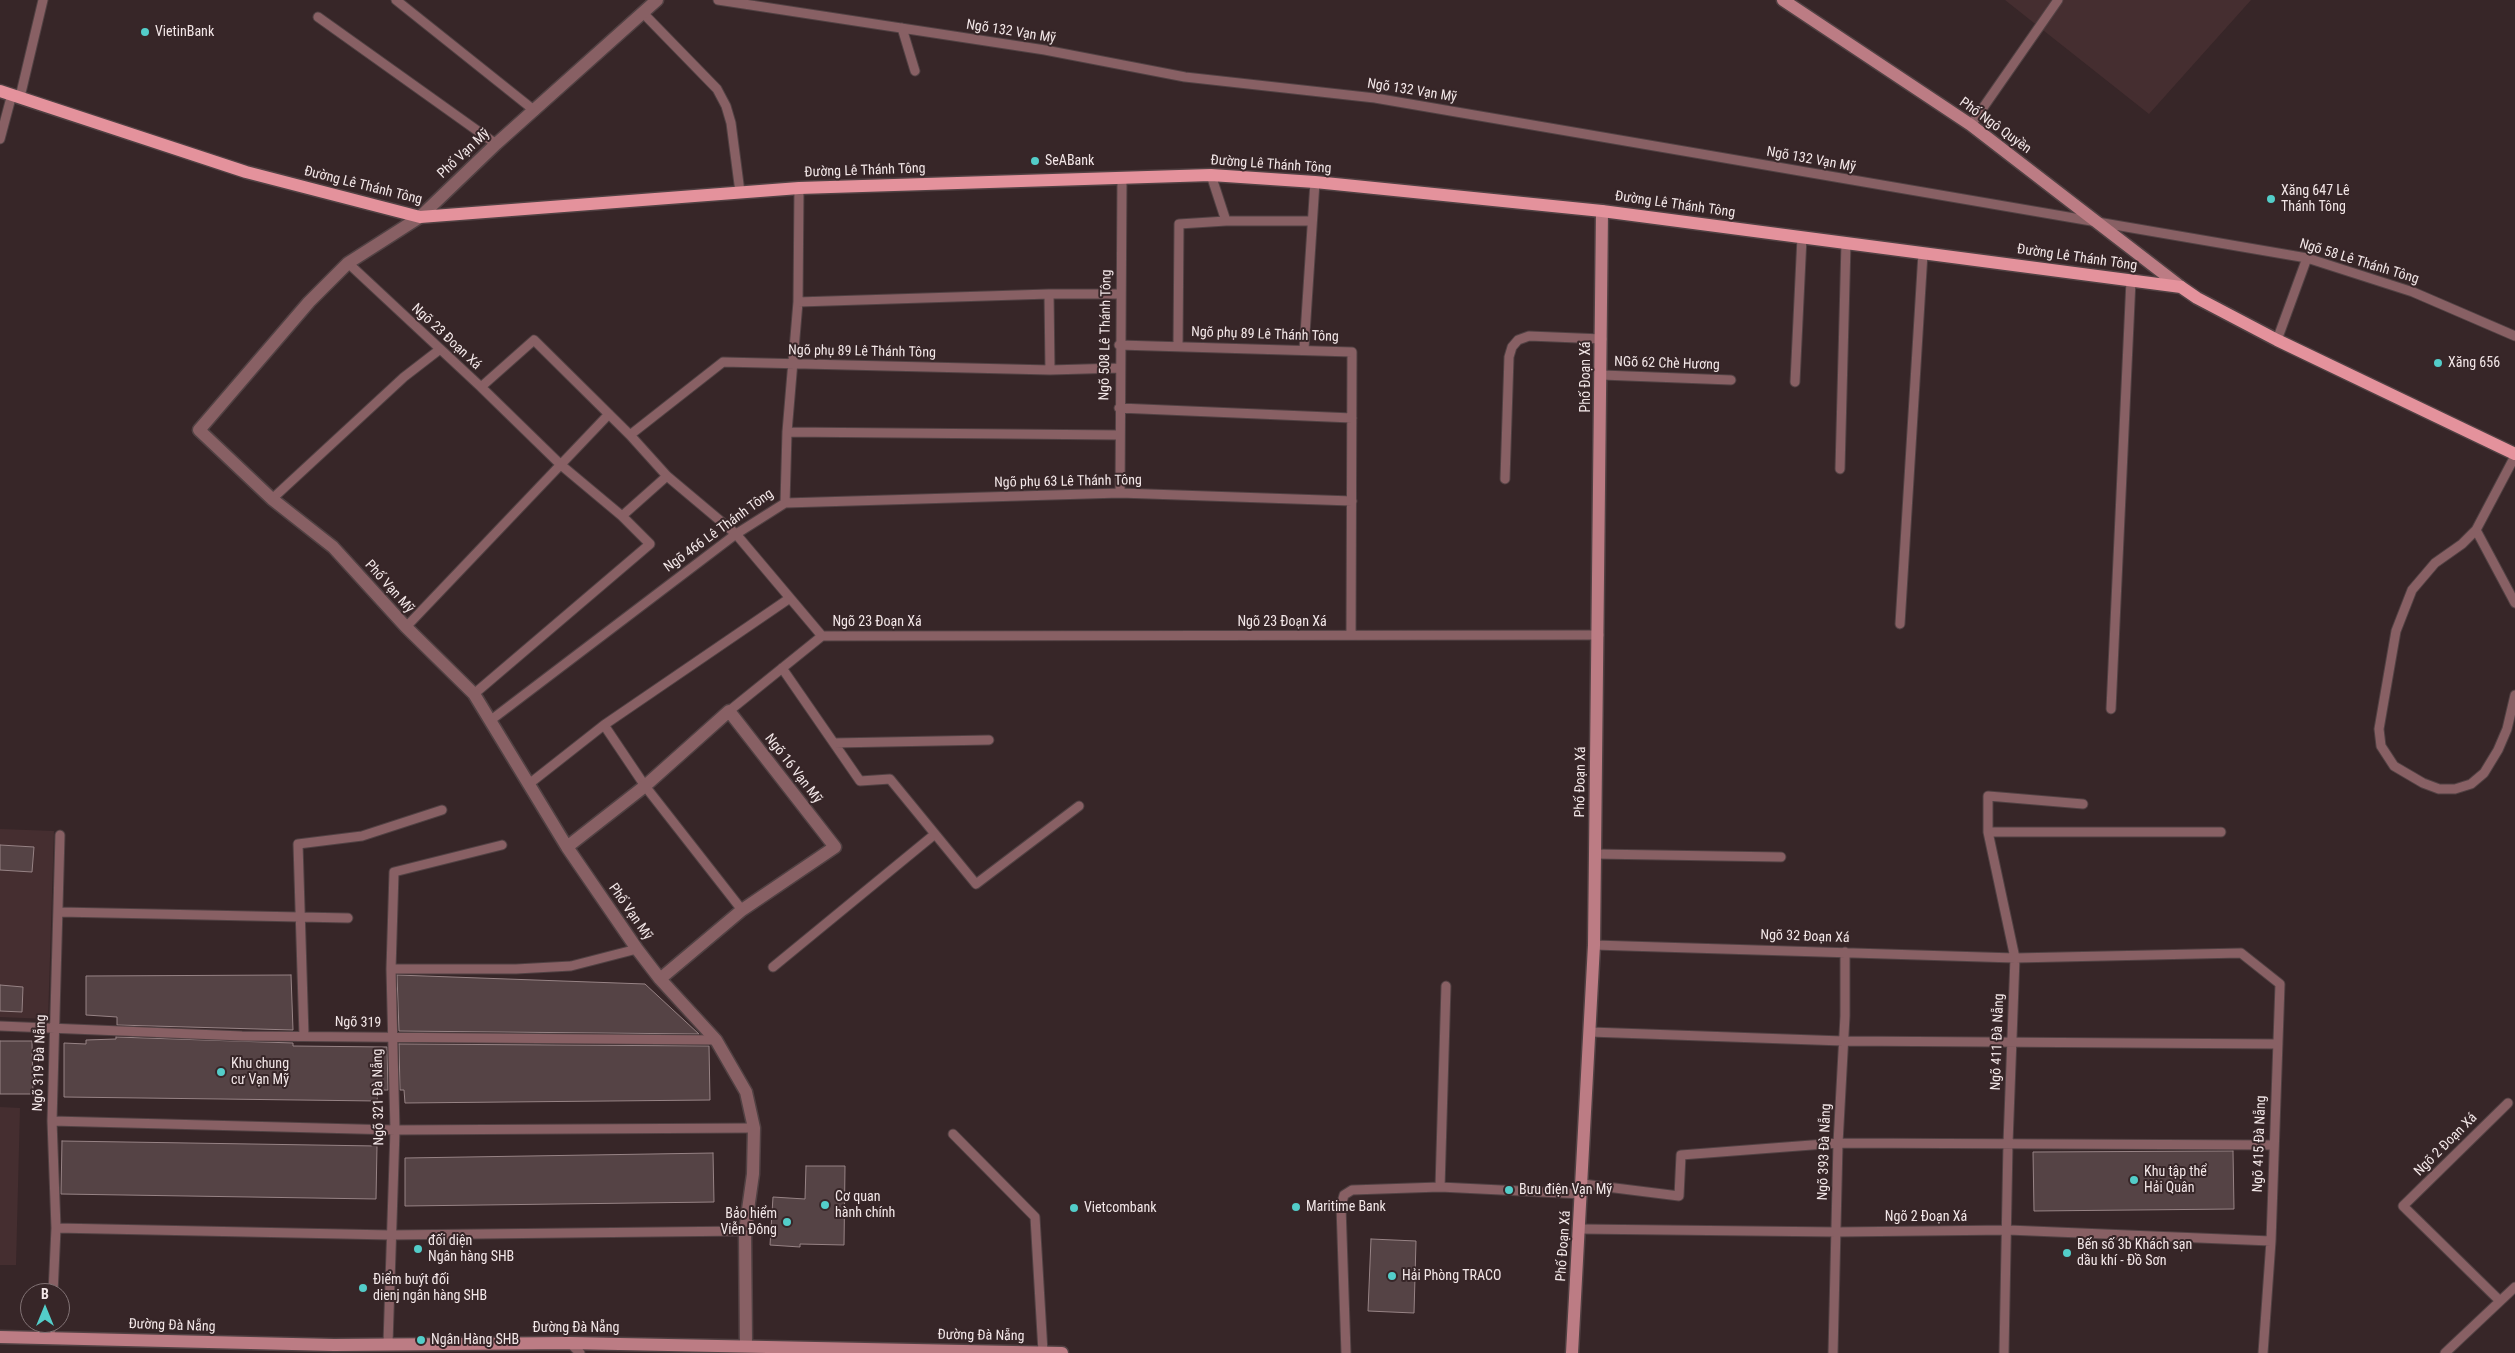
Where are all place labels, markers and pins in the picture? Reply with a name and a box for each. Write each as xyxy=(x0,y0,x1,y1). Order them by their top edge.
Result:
place label: VietinBank xyxy=(155,24,214,40)
marker: VietinBank xyxy=(139,26,151,38)
place label: SeABank xyxy=(1045,153,1094,169)
marker: SeABank xyxy=(1029,155,1041,167)
place label: Xăng 647 Lê Thánh Tông xyxy=(2281,183,2349,216)
marker: Xăng 647 Lê Thánh Tông xyxy=(2265,193,2277,205)
place label: Xăng 656 xyxy=(2448,355,2500,371)
marker: Xăng 656 xyxy=(2432,357,2444,369)
place label: Khu chung cư Vạn Mỹ xyxy=(231,1056,289,1088)
marker: Khu chung cư Vạn Mỹ xyxy=(215,1066,227,1078)
place label: Khu tập thể Hải Quân xyxy=(2144,1164,2207,1196)
marker: Khu tập thể Hải Quân xyxy=(2128,1174,2140,1186)
place label: Bưu điện Vạn Mỹ xyxy=(1519,1182,1612,1198)
marker: Bưu điện Vạn Mỹ xyxy=(1503,1184,1515,1196)
place label: Cơ quan hành chính xyxy=(835,1189,895,1222)
marker: Cơ quan hành chính xyxy=(819,1199,831,1211)
place label: Maritime Bank xyxy=(1306,1199,1386,1215)
place label: Vietcombank xyxy=(1084,1200,1157,1216)
marker: Maritime Bank xyxy=(1290,1201,1302,1213)
marker: Vietcombank xyxy=(1068,1202,1080,1214)
place label: Bảo hiểm Viễn Đông xyxy=(720,1206,777,1238)
marker: Bảo hiểm Viễn Đông xyxy=(781,1216,793,1228)
place label: đối diện Ngân hàng SHB xyxy=(428,1233,514,1266)
place label: Bến số 3b Khách sạn dầu khí - Đồ Sơn xyxy=(2077,1237,2192,1270)
marker: đối diện Ngân hàng SHB xyxy=(412,1243,424,1255)
marker: Bến số 3b Khách sạn dầu khí - Đồ Sơn xyxy=(2061,1247,2073,1259)
place label: Hải Phòng TRACO xyxy=(1402,1268,1501,1284)
marker: Hải Phòng TRACO xyxy=(1386,1270,1398,1282)
place label: Điểm buýt đối dienj ngân hàng SHB xyxy=(373,1272,487,1304)
marker: Điểm buýt đối dienj ngân hàng SHB xyxy=(357,1282,369,1294)
place label: Ngân Hàng SHB xyxy=(431,1332,519,1348)
marker: Ngân Hàng SHB xyxy=(415,1334,427,1346)

